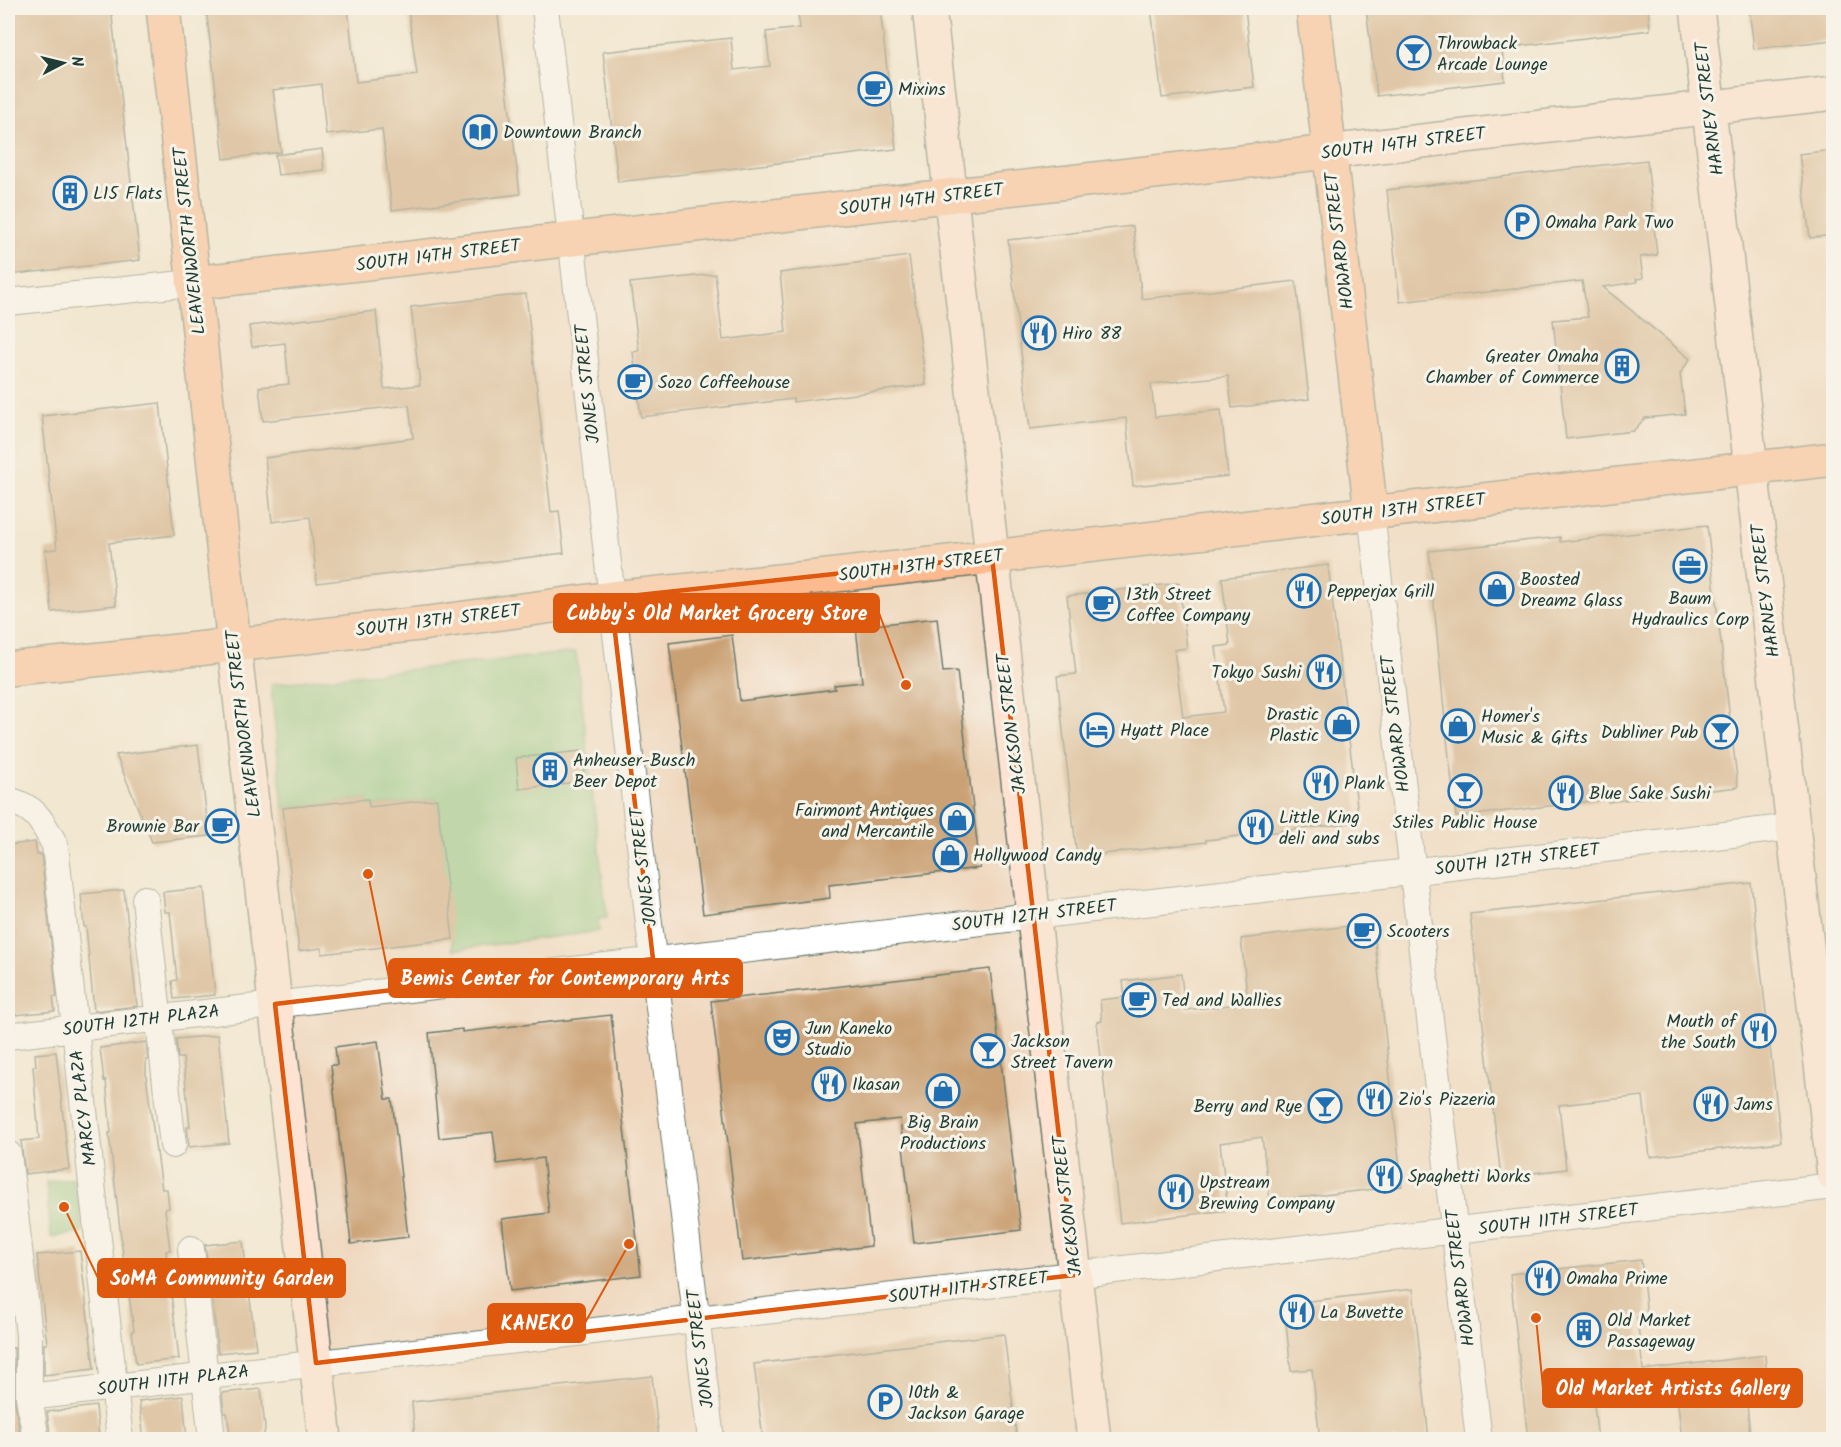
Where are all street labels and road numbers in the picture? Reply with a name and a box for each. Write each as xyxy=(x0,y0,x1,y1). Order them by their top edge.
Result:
street label: HARNEY STREET xyxy=(1688,39,1733,177)
street label: SOUTH 14TH STREET xyxy=(1319,120,1488,169)
street label: LEAVENWORTH STREET xyxy=(166,144,215,336)
street label: HOWARD STREET xyxy=(1318,169,1363,311)
street label: SOUTH 14TH STREET xyxy=(837,176,1006,225)
street label: SOUTH 14TH STREET xyxy=(354,232,523,281)
street label: JONES STREET xyxy=(568,322,609,445)
street label: SOUTH 13TH STREET xyxy=(1319,486,1488,535)
street label: HARNEY STREET xyxy=(1744,521,1789,659)
street label: SOUTH 13TH STREET xyxy=(837,542,1006,591)
street label: SOUTH 13TH STREET xyxy=(354,597,523,646)
street label: LEAVENWORTH STREET xyxy=(218,627,270,819)
street label: JACKSON STREET xyxy=(989,651,1035,796)
street label: HOWARD STREET xyxy=(1374,652,1419,794)
street label: JONES STREET xyxy=(623,804,666,928)
street label: SOUTH 12TH STREET xyxy=(1433,836,1603,885)
street label: SOUTH 12TH STREET xyxy=(950,892,1120,941)
street label: SOUTH 12TH PLAZA xyxy=(61,997,221,1046)
street label: MARCY PLAZA xyxy=(63,1048,106,1167)
street label: JACKSON STREET xyxy=(1045,1133,1091,1278)
street label: SOUTH 11TH STREET xyxy=(1477,1196,1641,1245)
street label: HOWARD STREET xyxy=(1439,1206,1484,1348)
street label: SOUTH 11TH STREET xyxy=(887,1264,1051,1313)
street label: JONES STREET xyxy=(680,1286,723,1410)
street label: SOUTH 11TH PLAZA xyxy=(95,1358,251,1405)

